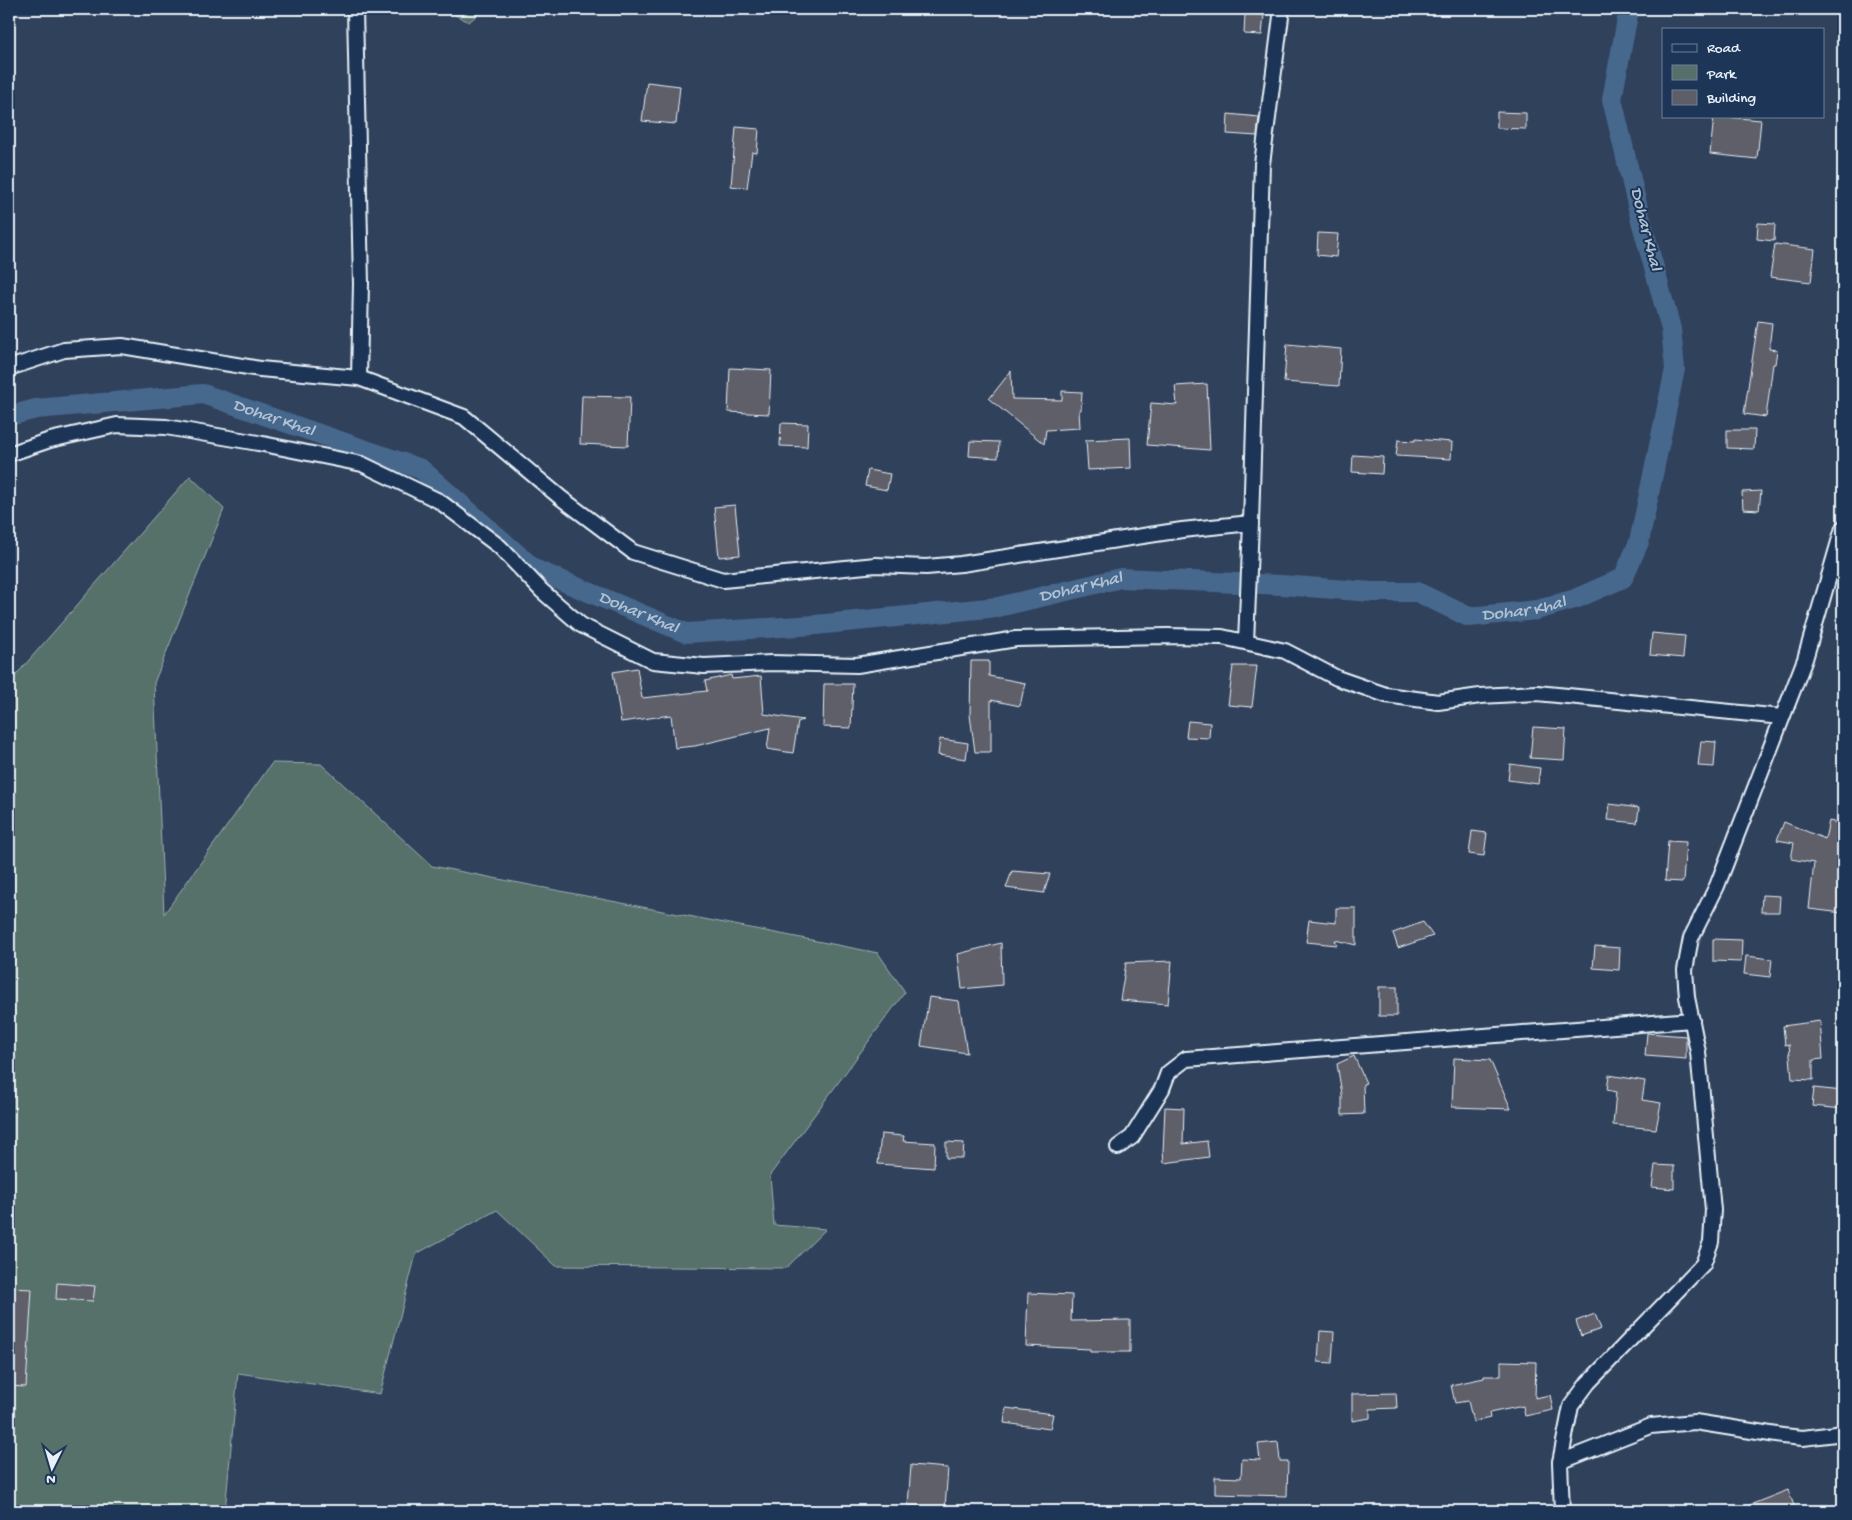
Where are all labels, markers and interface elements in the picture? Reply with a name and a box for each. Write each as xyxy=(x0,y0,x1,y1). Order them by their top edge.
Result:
legend xyxy=(1662,28,1824,118)
text: Road xyxy=(1707,40,1741,58)
text: Park xyxy=(1706,66,1737,84)
text: Building xyxy=(1706,90,1756,108)
water label: Dohar Khal xyxy=(1625,185,1666,274)
water label: Dohar Khal xyxy=(230,394,318,442)
water label: Dohar Khal xyxy=(1037,567,1125,607)
water label: Dohar Khal xyxy=(595,587,682,639)
water label: Dohar Khal xyxy=(1481,591,1569,626)
north arrow xyxy=(28,1442,78,1492)
text: N xyxy=(46,1470,56,1487)

